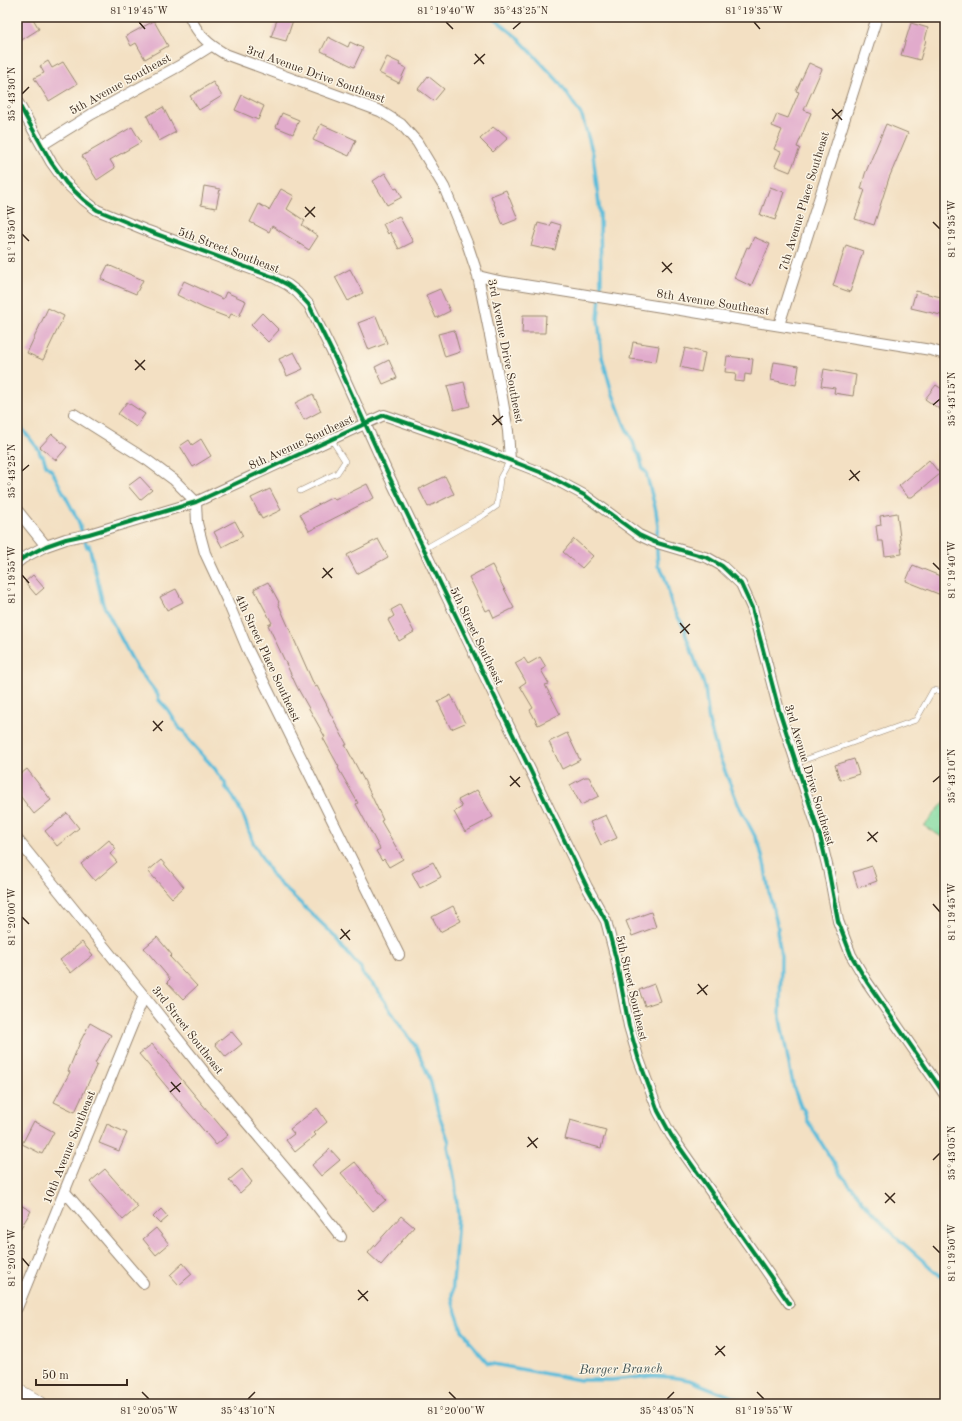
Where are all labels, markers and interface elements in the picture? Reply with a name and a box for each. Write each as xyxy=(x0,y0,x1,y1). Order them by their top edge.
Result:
text: 81°19'45"W xyxy=(110,6,168,16)
text: 81°19'40"W xyxy=(417,6,475,16)
text: 35°43'25"N xyxy=(494,6,549,16)
text: 81°19'35"W xyxy=(725,6,783,16)
street label: 3rd Avenue Drive Southeast xyxy=(245,44,387,106)
street label: 5th Avenue Southeast xyxy=(67,51,173,118)
text: 35°43'30"N xyxy=(7,66,17,121)
street label: 7th Avenue Place Southeast xyxy=(778,130,832,273)
text: 81°19'35"W xyxy=(947,200,957,258)
text: 81°19'50"W xyxy=(7,205,17,263)
street label: 5th Street Southeast xyxy=(176,225,281,276)
street label: 3rd Avenue Drive Southeast xyxy=(485,278,525,424)
street label: 8th Avenue Southeast xyxy=(656,288,770,318)
text: 35°43'15"N xyxy=(947,371,957,426)
street label: 8th Avenue Southeast xyxy=(247,413,356,472)
text: 35°43'25"N xyxy=(7,443,17,498)
text: 81°19'40"W xyxy=(947,541,957,599)
text: 81°19'55"W xyxy=(7,546,17,604)
street label: 5th Street Southeast xyxy=(447,585,506,687)
street label: 4th Street Place Southeast xyxy=(232,593,302,724)
street label: 3rd Avenue Drive Southeast xyxy=(782,703,836,847)
text: 35°43'10"N xyxy=(947,748,957,803)
text: 81°19'45"W xyxy=(947,883,957,941)
text: 81°20'00"W xyxy=(7,888,17,946)
street label: 5th Street Southeast xyxy=(613,934,650,1042)
street label: 3rd Street Southeast xyxy=(149,984,225,1077)
street label: 10th Avenue Southeast xyxy=(42,1089,98,1206)
text: 35°43'05"N xyxy=(947,1125,957,1180)
text: 81°19'50"W xyxy=(947,1224,957,1282)
text: 81°20'05"W xyxy=(7,1229,17,1287)
scale bar xyxy=(36,1361,127,1387)
water label: Barger Branch xyxy=(578,1362,663,1377)
text: 50 m xyxy=(42,1369,69,1382)
text: 81°20'05"W xyxy=(120,1406,178,1416)
text: 35°43'10"N xyxy=(221,1406,276,1416)
text: 81°20'00"W xyxy=(427,1406,485,1416)
text: 35°43'05"N xyxy=(640,1406,695,1416)
text: 81°19'55"W xyxy=(735,1406,793,1416)

